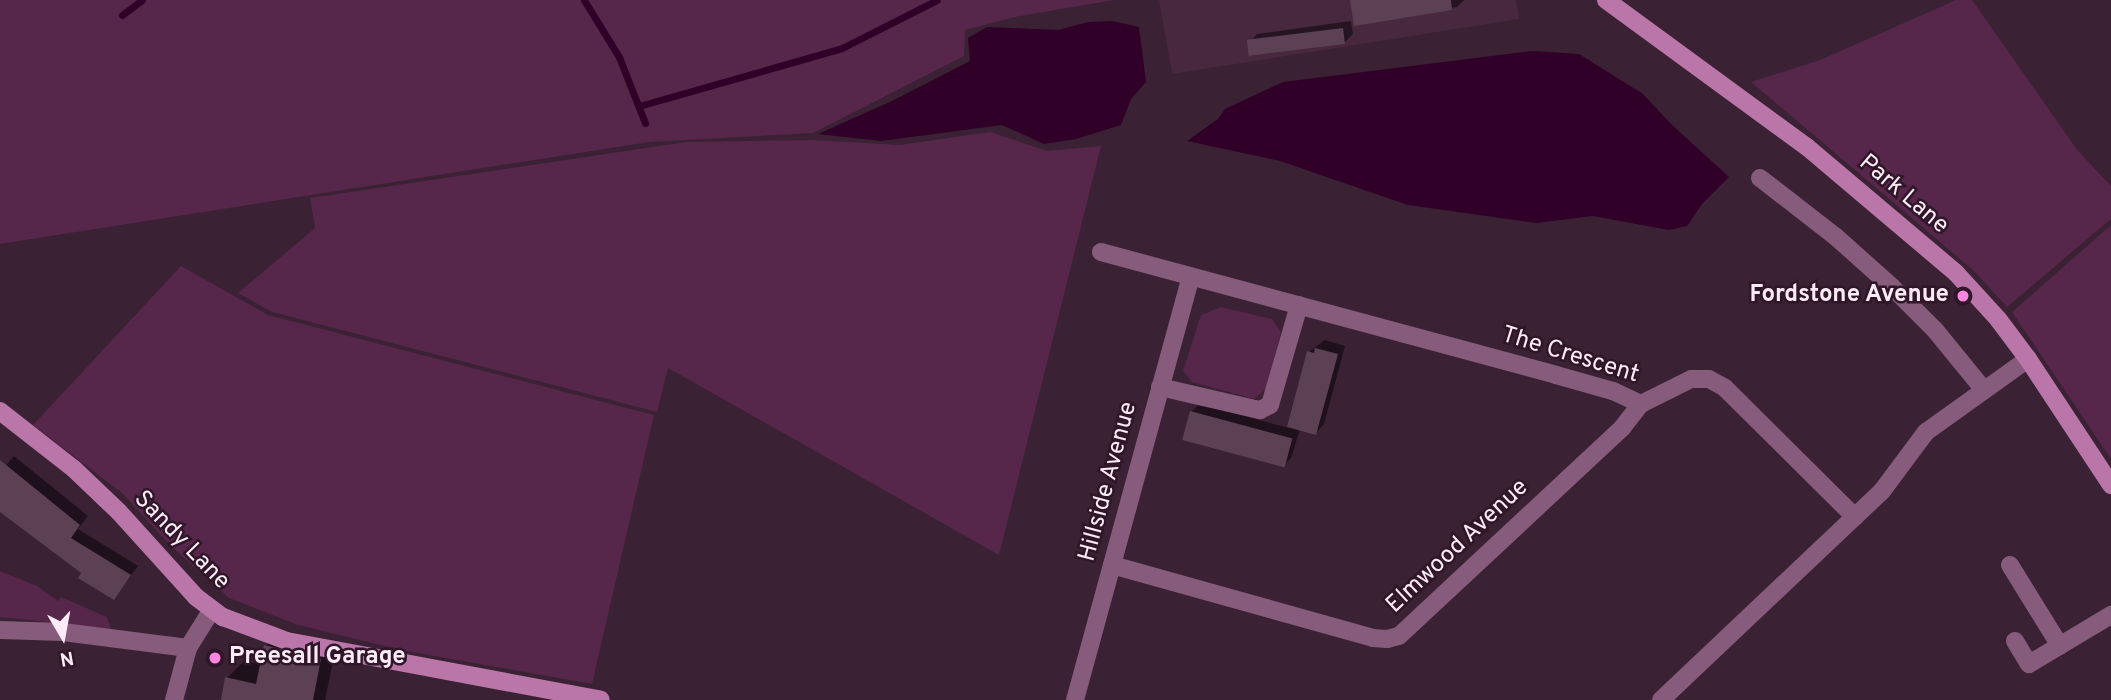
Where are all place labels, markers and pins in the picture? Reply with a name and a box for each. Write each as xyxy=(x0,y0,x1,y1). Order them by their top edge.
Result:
place label: Fordstone Avenue xyxy=(1749,282,1949,310)
marker: Fordstone Avenue xyxy=(1955,288,1971,304)
place label: Preesall Garage xyxy=(229,644,406,672)
marker: Preesall Garage xyxy=(207,650,223,666)

